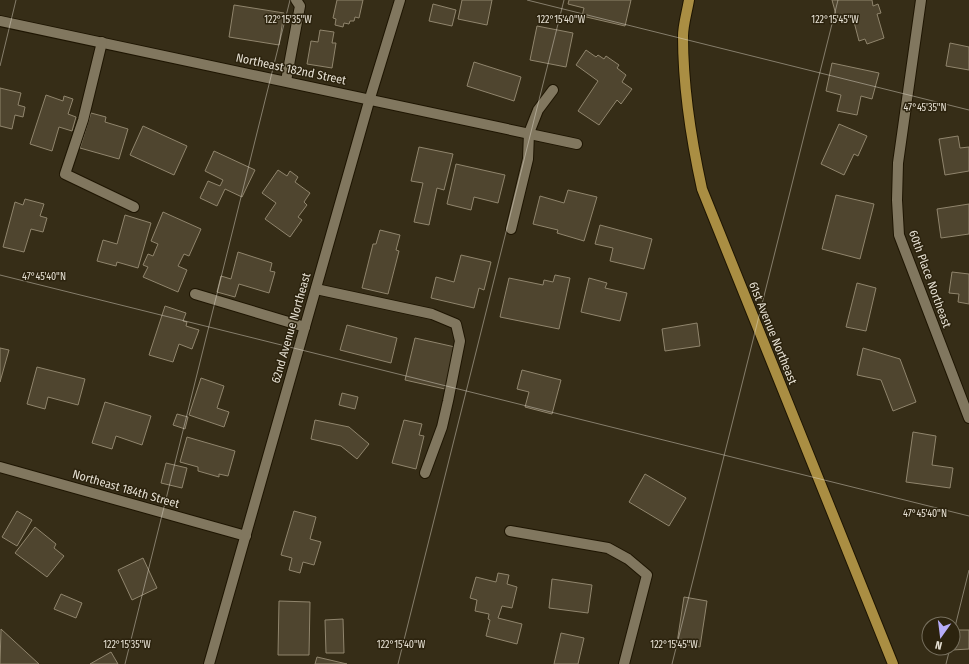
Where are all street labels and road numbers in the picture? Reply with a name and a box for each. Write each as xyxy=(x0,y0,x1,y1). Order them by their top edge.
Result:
street label: Northeast 182nd Street xyxy=(235,50,348,88)
street label: 60th Place Northeast xyxy=(906,228,954,330)
street label: 62nd Avenue Northeast xyxy=(269,271,313,385)
street label: 61st Avenue Northeast xyxy=(746,280,800,386)
street label: Northeast 184th Street xyxy=(71,467,181,511)

